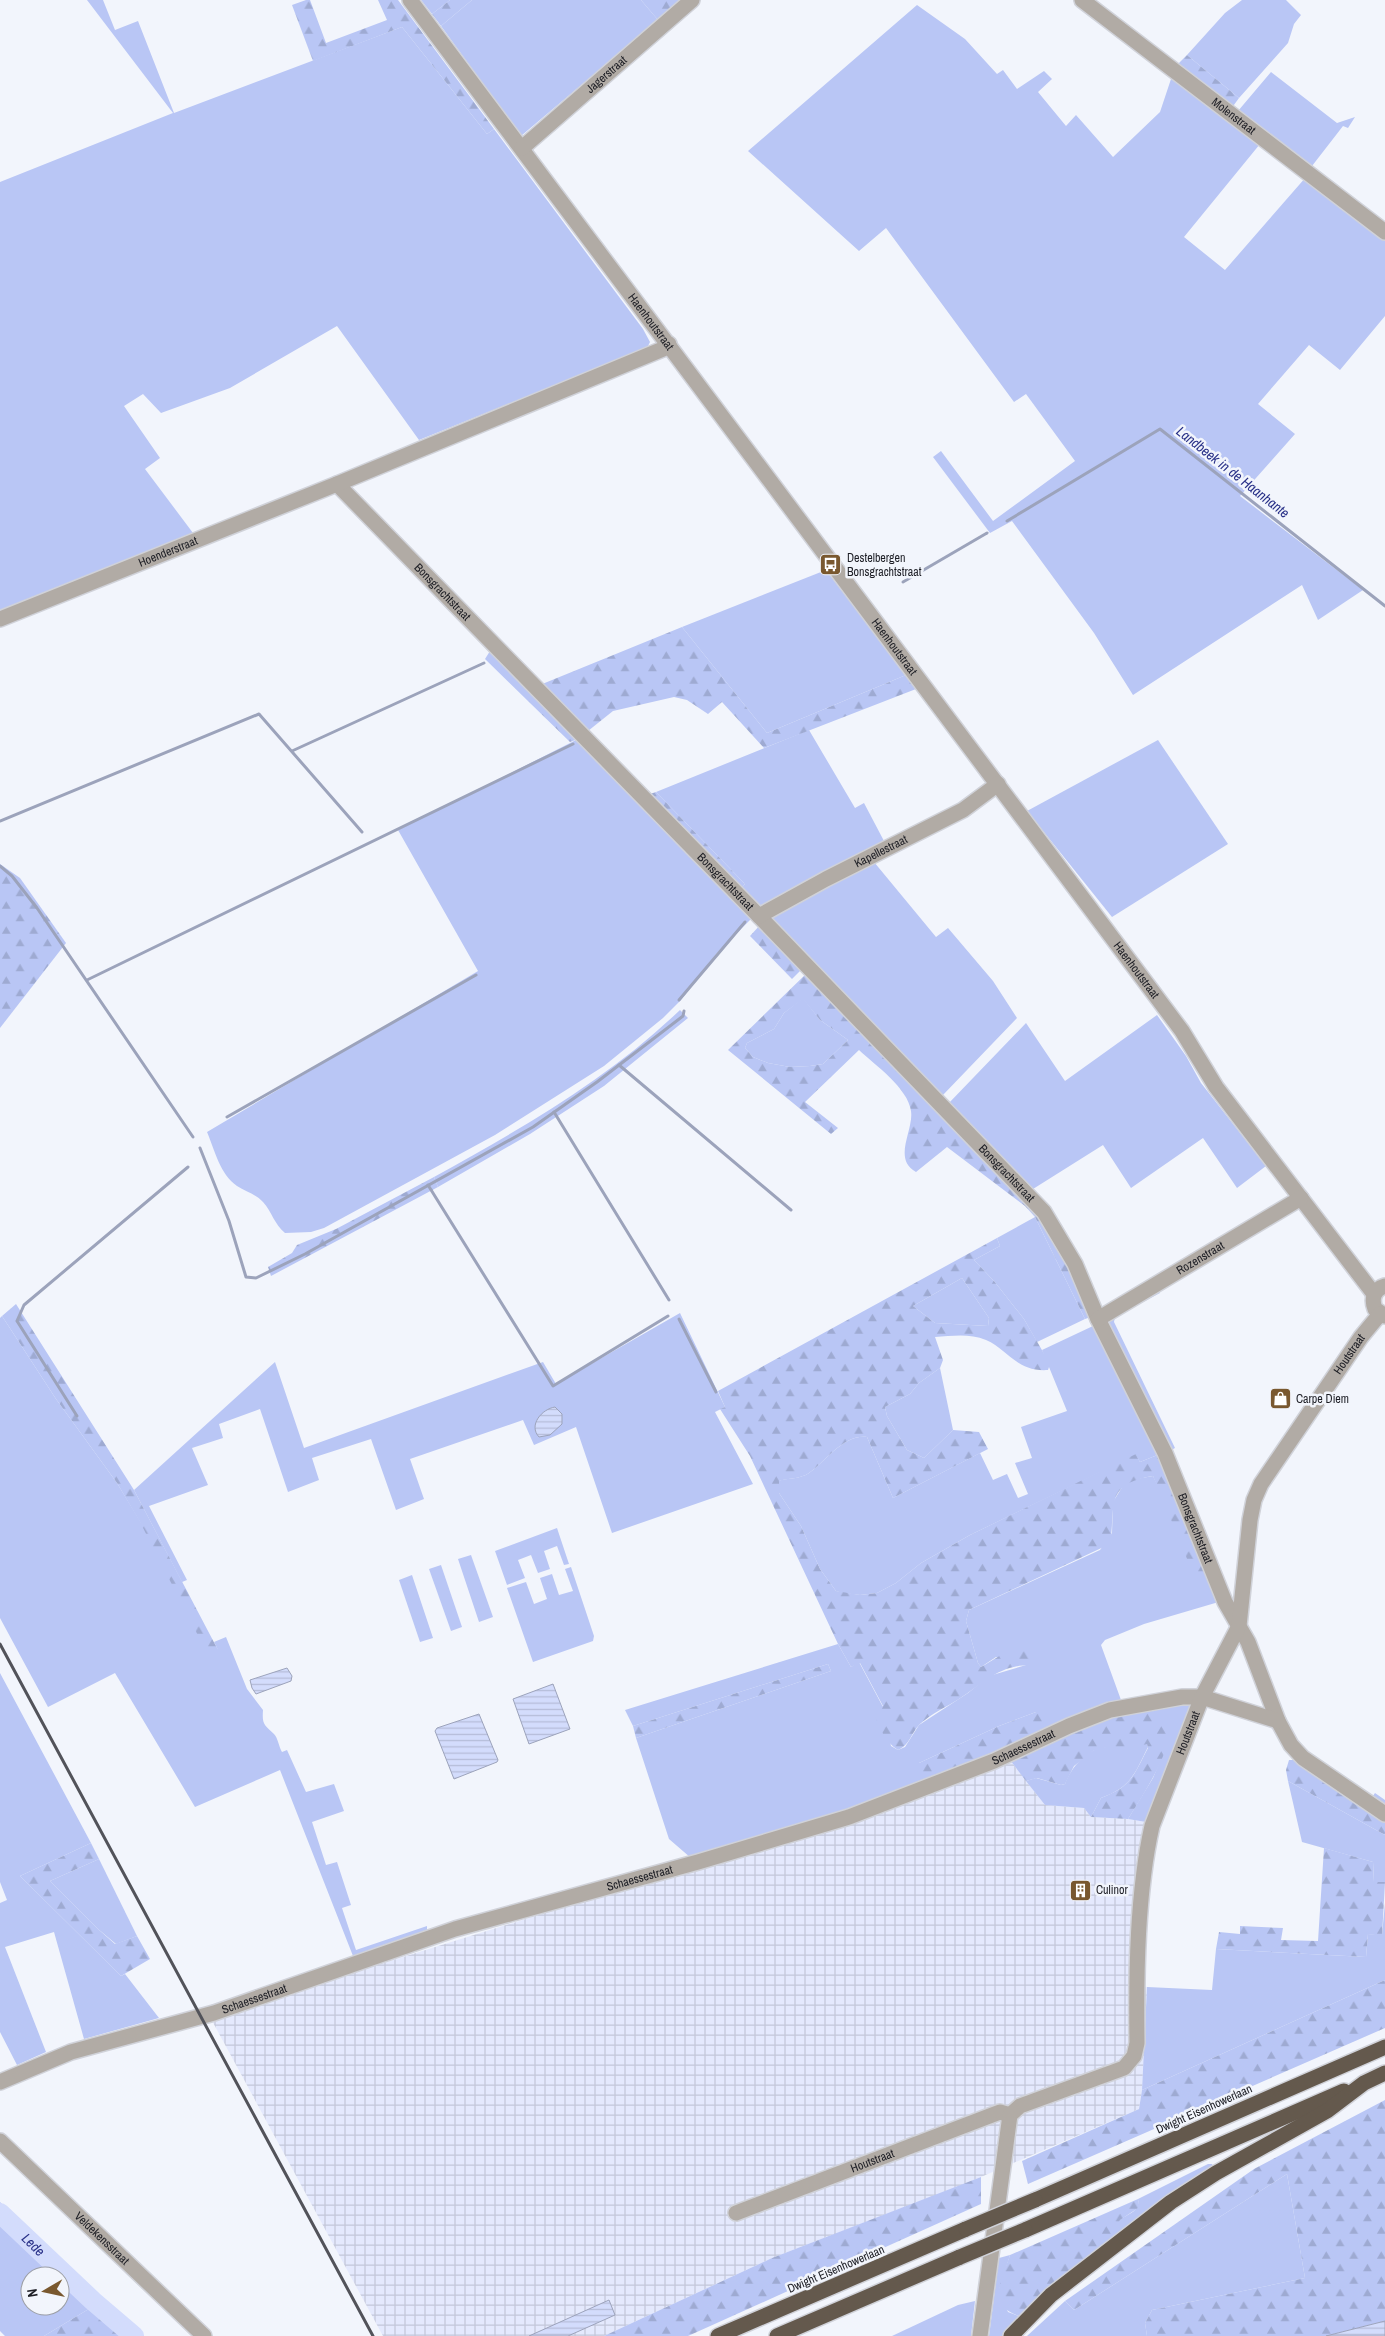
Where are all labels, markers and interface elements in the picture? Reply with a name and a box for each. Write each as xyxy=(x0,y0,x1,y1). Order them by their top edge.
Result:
street label: Jagerstraat xyxy=(583,52,631,97)
street label: Molenstraat xyxy=(1208,94,1259,138)
street label: Haenhoutstraat xyxy=(624,290,678,354)
water label: Landbeek in de Haanhante xyxy=(1173,422,1293,522)
street label: Hoenderstraat xyxy=(136,533,200,571)
place label: Destelbergen Bonsgrachtstraat xyxy=(847,550,922,580)
bus stop icon: Destelbergen Bonsgrachtstraat xyxy=(819,553,843,577)
street label: Bonsgrachtstraat xyxy=(411,560,474,624)
street label: Haenhoutstraat xyxy=(868,615,921,679)
street label: Kapellestraat xyxy=(852,831,910,871)
street label: Bonsgrachtstraat xyxy=(694,849,757,914)
street label: Haenhoutstraat xyxy=(1110,938,1163,1002)
street label: Bonsgrachtstraat xyxy=(975,1141,1038,1206)
street label: Rozenstraat xyxy=(1173,1237,1227,1279)
street label: Houtstraat xyxy=(1330,1330,1369,1377)
shop icon: Carpe Diem xyxy=(1268,1387,1292,1411)
place label: Carpe Diem xyxy=(1296,1391,1349,1407)
street label: Bonsgrachtstraat xyxy=(1174,1491,1217,1566)
street label: Houtstraat xyxy=(1172,1709,1204,1757)
street label: Schaessestraat xyxy=(989,1726,1058,1769)
street label: Schaessestraat xyxy=(605,1861,675,1895)
building icon: Culinor xyxy=(1068,1878,1092,1902)
place label: Culinor xyxy=(1096,1882,1128,1898)
street label: Schaessestraat xyxy=(220,1980,289,2018)
street label: Dwight Eisenhowerlaan xyxy=(1153,2081,1255,2137)
street label: Houtstraat xyxy=(848,2145,897,2176)
street label: Veldekensstraat xyxy=(71,2208,133,2269)
water label: Lede xyxy=(18,2229,49,2260)
street label: Dwight Eisenhowerlaan xyxy=(785,2241,887,2297)
north arrow xyxy=(20,2266,70,2316)
text: N xyxy=(23,2288,42,2299)

